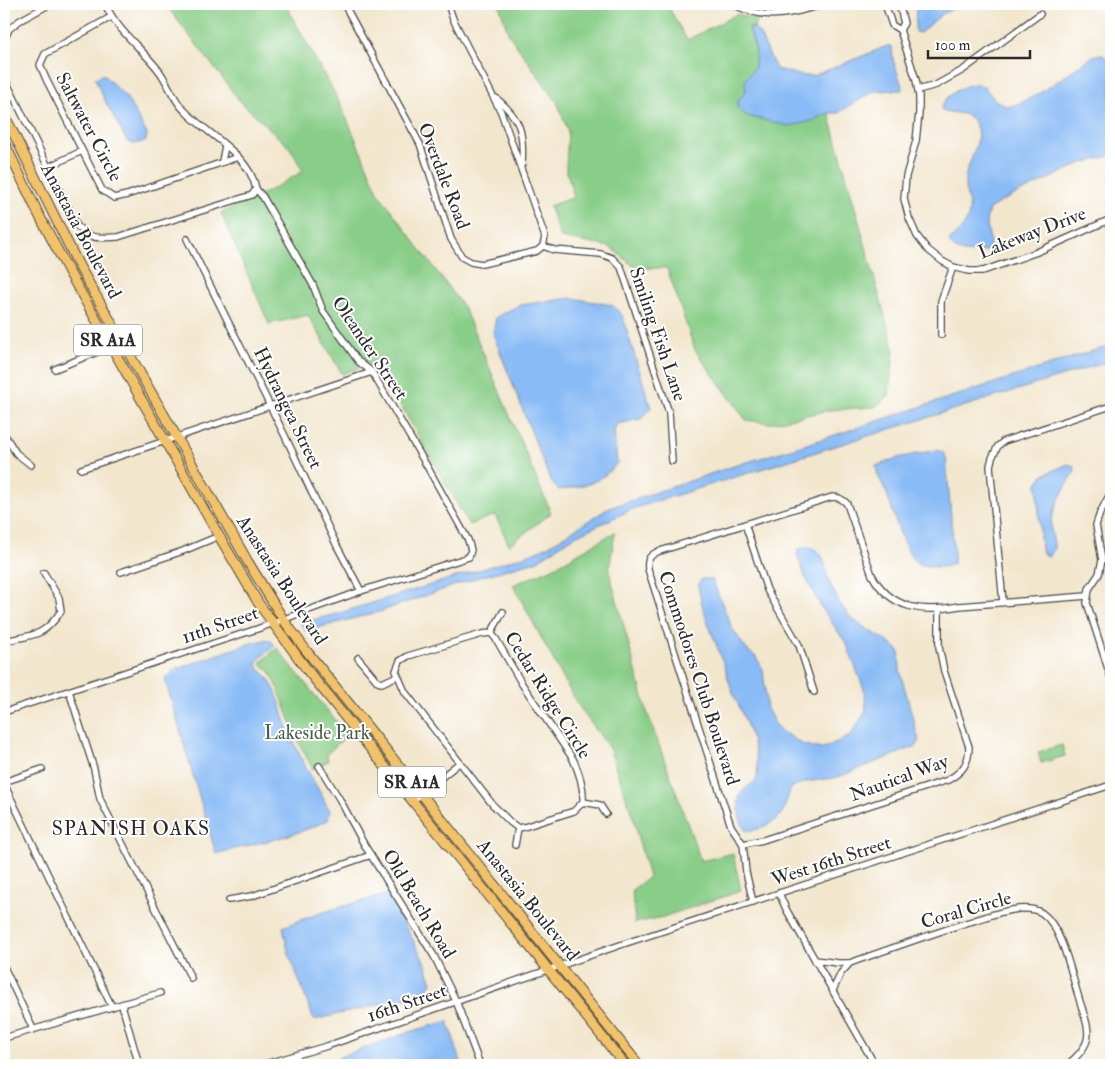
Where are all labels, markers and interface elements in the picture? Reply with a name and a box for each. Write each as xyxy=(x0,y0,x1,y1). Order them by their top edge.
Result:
scale bar xyxy=(928,28,1030,60)
text: 100 m xyxy=(935,36,971,55)
street label: Saltwater Circle xyxy=(50,68,128,186)
street label: Overdale Road xyxy=(413,119,476,233)
street label: Anastasia Boulevard xyxy=(35,158,127,303)
street label: Lakeway Drive xyxy=(975,201,1089,265)
street label: Smiling Fish Lane xyxy=(624,264,692,404)
street label: Oleander Street xyxy=(327,292,413,404)
road number: SR A1A xyxy=(74,324,142,356)
street label: Hydrangea Street xyxy=(248,343,328,473)
street label: Anastasia Boulevard xyxy=(231,510,333,650)
street label: Commodores Club Boulevard xyxy=(653,568,745,789)
street label: 11th Street xyxy=(179,601,261,649)
street label: Cedar Ridge Circle xyxy=(499,627,597,763)
park label: Lakeside Park xyxy=(264,721,370,745)
street label: Nautical Way xyxy=(846,749,952,807)
road number: SR A1A xyxy=(378,766,446,798)
district label: SPANISH OAKS xyxy=(52,816,210,841)
street label: West 16th Street xyxy=(767,830,894,892)
street label: Anastasia Boulevard xyxy=(471,833,585,966)
street label: Old Beach Road xyxy=(377,845,461,963)
street label: Coral Circle xyxy=(918,886,1014,934)
street label: 16th Street xyxy=(364,978,450,1028)

